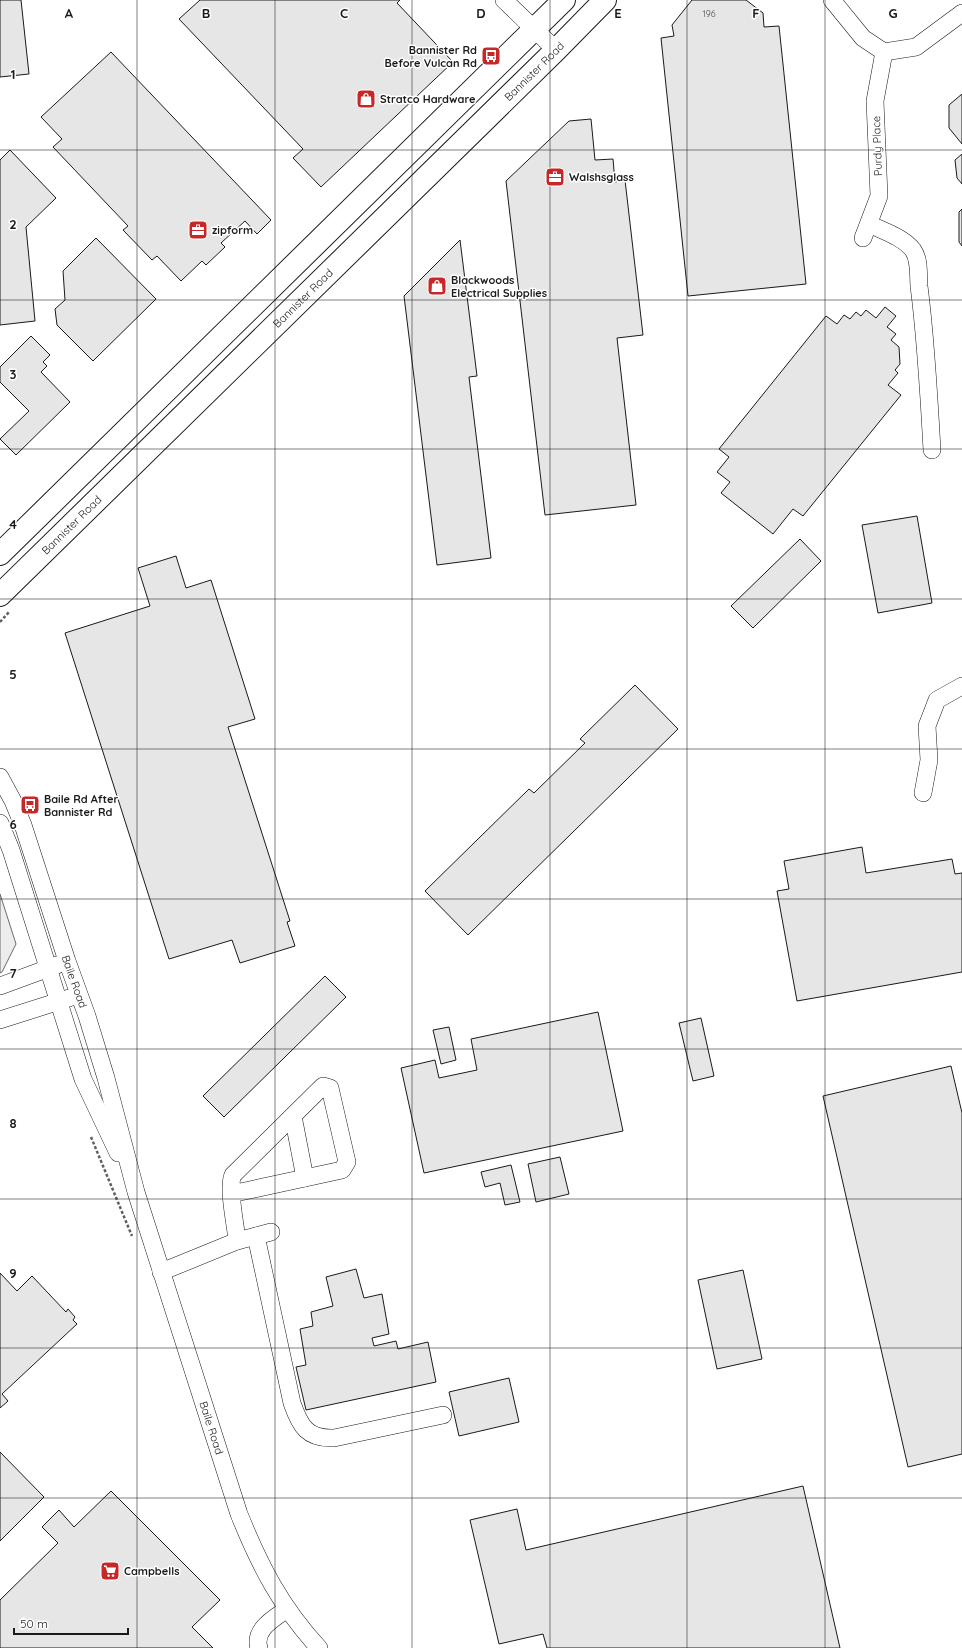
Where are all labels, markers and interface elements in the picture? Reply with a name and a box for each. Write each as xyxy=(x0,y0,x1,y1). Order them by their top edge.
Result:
text: A xyxy=(65,5,74,21)
text: B xyxy=(202,5,210,21)
text: C xyxy=(340,5,348,21)
text: D xyxy=(476,5,486,21)
text: E xyxy=(614,5,622,21)
text: F xyxy=(752,5,760,21)
text: G xyxy=(888,5,898,21)
house number: 196 xyxy=(702,8,716,19)
street label: Bannister Road xyxy=(501,39,567,104)
place label: Bannister Rd Before Vulcan Rd xyxy=(385,43,477,70)
bus stop icon: Bannister Rd Before Vulcan Rd xyxy=(480,45,502,67)
text: 1 xyxy=(10,66,16,82)
shop icon: Stratco Hardware xyxy=(355,88,377,110)
place label: Stratco Hardware xyxy=(380,92,476,106)
street label: Purdy Place xyxy=(869,116,885,176)
office icon: Walshsglass xyxy=(544,166,566,188)
place label: Walshsglass xyxy=(569,170,634,184)
text: 2 xyxy=(9,216,17,232)
office icon: zipform xyxy=(187,219,209,241)
place label: zipform xyxy=(212,223,253,237)
street label: Bannister Road xyxy=(270,266,336,331)
place label: Blackwoods Electrical Supplies xyxy=(451,273,547,300)
shop icon: Blackwoods Electrical Supplies xyxy=(426,275,448,297)
text: 3 xyxy=(10,366,17,382)
street label: Bannister Road xyxy=(38,492,104,558)
text: 4 xyxy=(9,516,17,532)
text: 5 xyxy=(9,666,17,682)
place label: Baile Rd After Bannister Rd xyxy=(44,792,118,819)
bus stop icon: Baile Rd After Bannister Rd xyxy=(19,794,41,816)
text: 6 xyxy=(9,816,17,832)
street label: Baile Road xyxy=(59,953,90,1010)
text: 7 xyxy=(9,965,17,981)
text: 8 xyxy=(9,1115,17,1131)
text: 9 xyxy=(9,1265,17,1281)
street label: Baile Road xyxy=(196,1399,226,1456)
supermarket icon: Campbells xyxy=(99,1560,121,1582)
place label: Campbells xyxy=(124,1564,180,1578)
scale bar xyxy=(14,1610,128,1636)
text: 50 m xyxy=(20,1616,48,1631)

